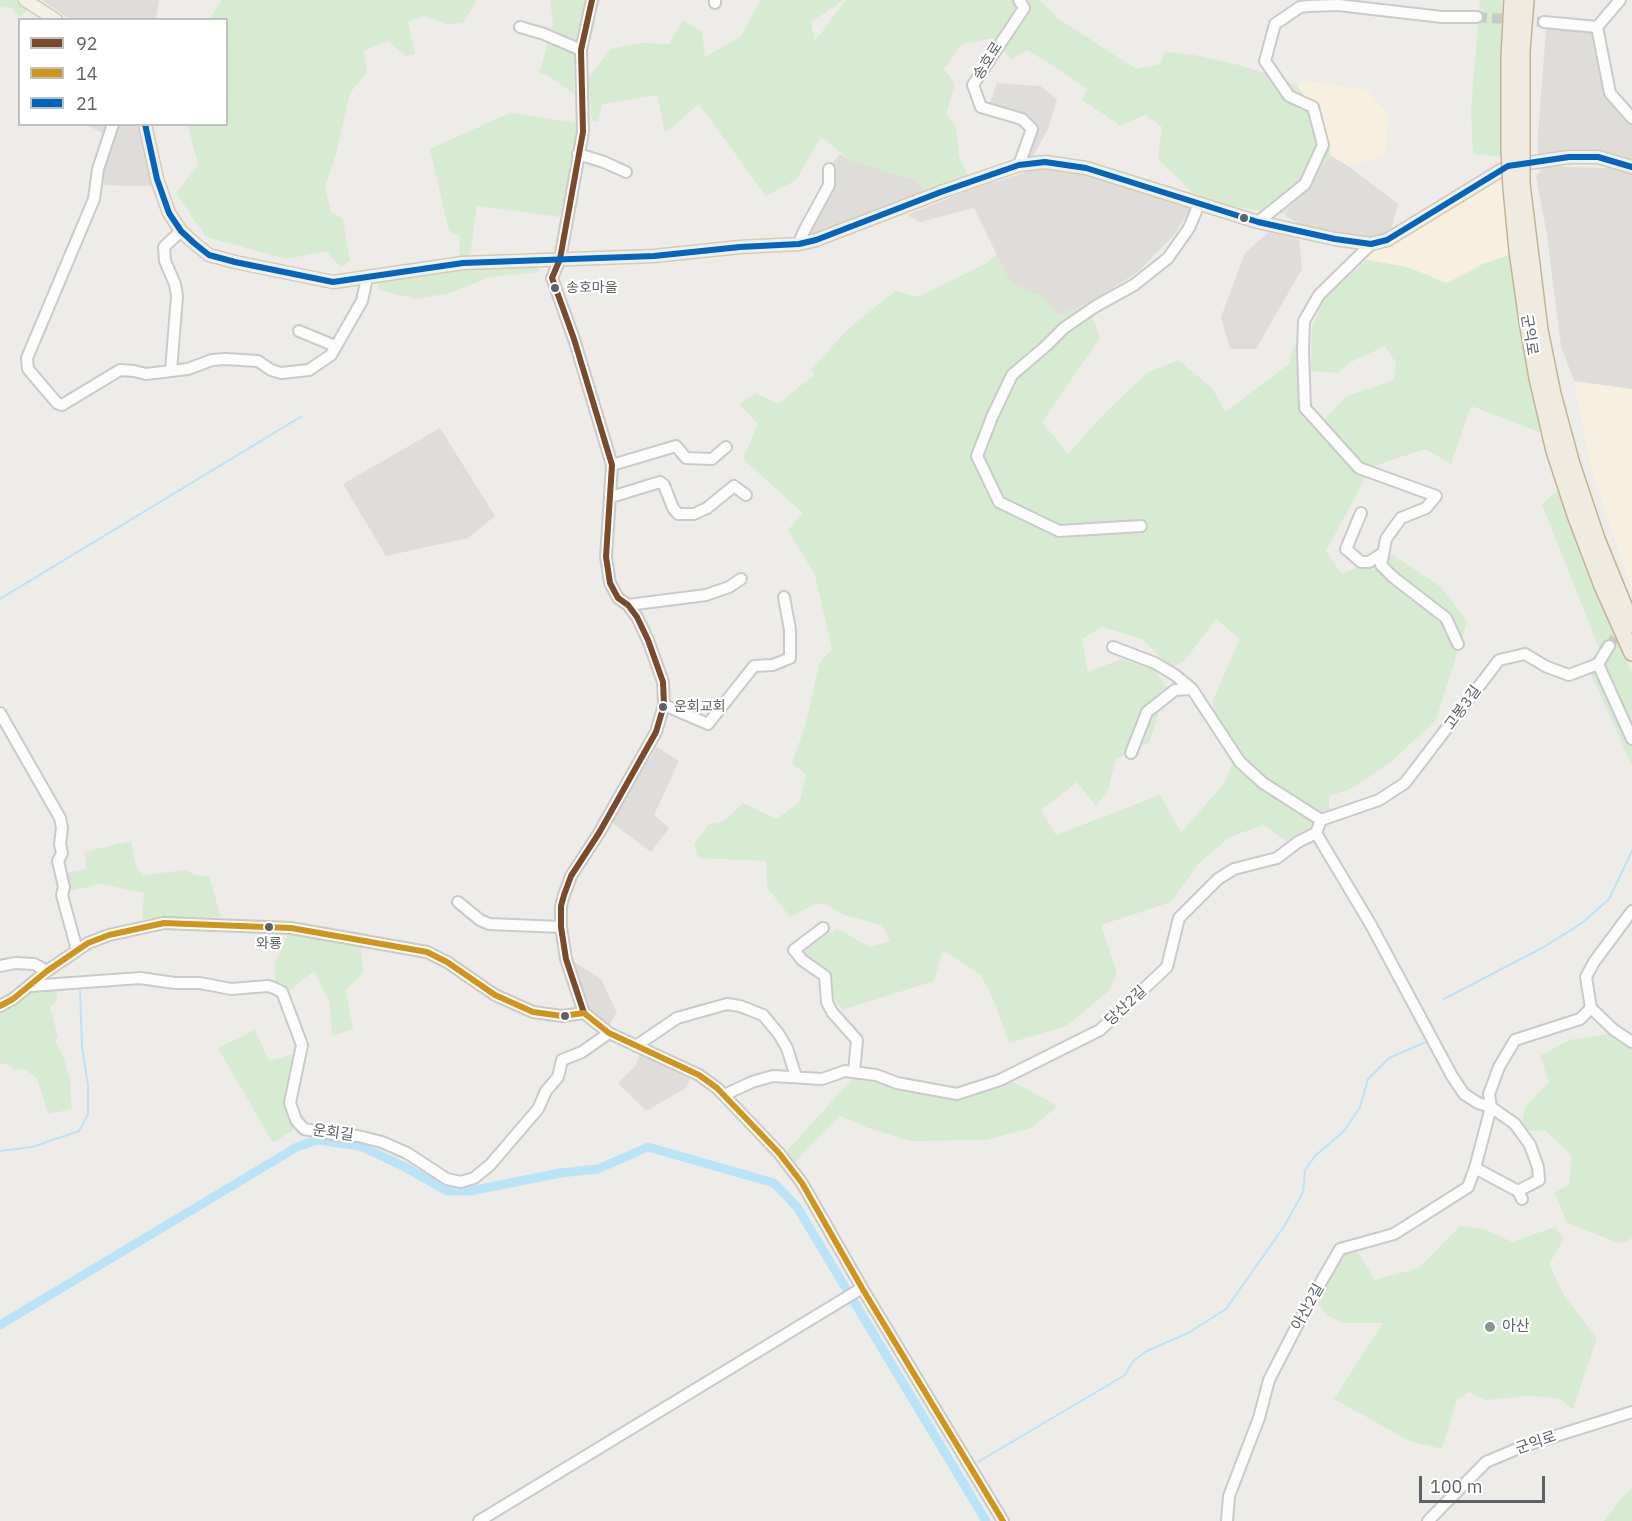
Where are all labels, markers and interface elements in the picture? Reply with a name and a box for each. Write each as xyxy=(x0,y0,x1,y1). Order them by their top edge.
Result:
legend xyxy=(18,18,228,126)
text: 92 xyxy=(76,32,98,55)
street label: 송호로 xyxy=(969,39,1007,83)
text: 14 xyxy=(76,62,98,85)
text: 21 xyxy=(76,92,98,115)
unlabelled marker xyxy=(1238,212,1250,224)
place label: 송호마을 xyxy=(566,280,618,296)
marker: 송호마을 xyxy=(549,282,561,294)
street label: 군익로 xyxy=(1517,313,1541,357)
street label: 고봉3길 xyxy=(1441,682,1485,734)
place label: 운회교회 xyxy=(674,699,726,715)
marker: 운회교회 xyxy=(657,701,669,713)
marker: 와룡 xyxy=(263,921,275,933)
place label: 와룡 xyxy=(256,936,282,952)
street label: 당산2길 xyxy=(1101,982,1151,1030)
unlabelled marker xyxy=(559,1010,571,1022)
street label: 운회길 xyxy=(311,1121,355,1145)
street label: 아산2길 xyxy=(1288,1281,1328,1333)
place label: 아산 xyxy=(1502,1318,1530,1336)
marker: 아산 xyxy=(1483,1320,1497,1334)
street label: 군익로 xyxy=(1513,1428,1559,1458)
scale bar xyxy=(1422,1464,1548,1502)
text: 100 m xyxy=(1430,1475,1482,1498)

